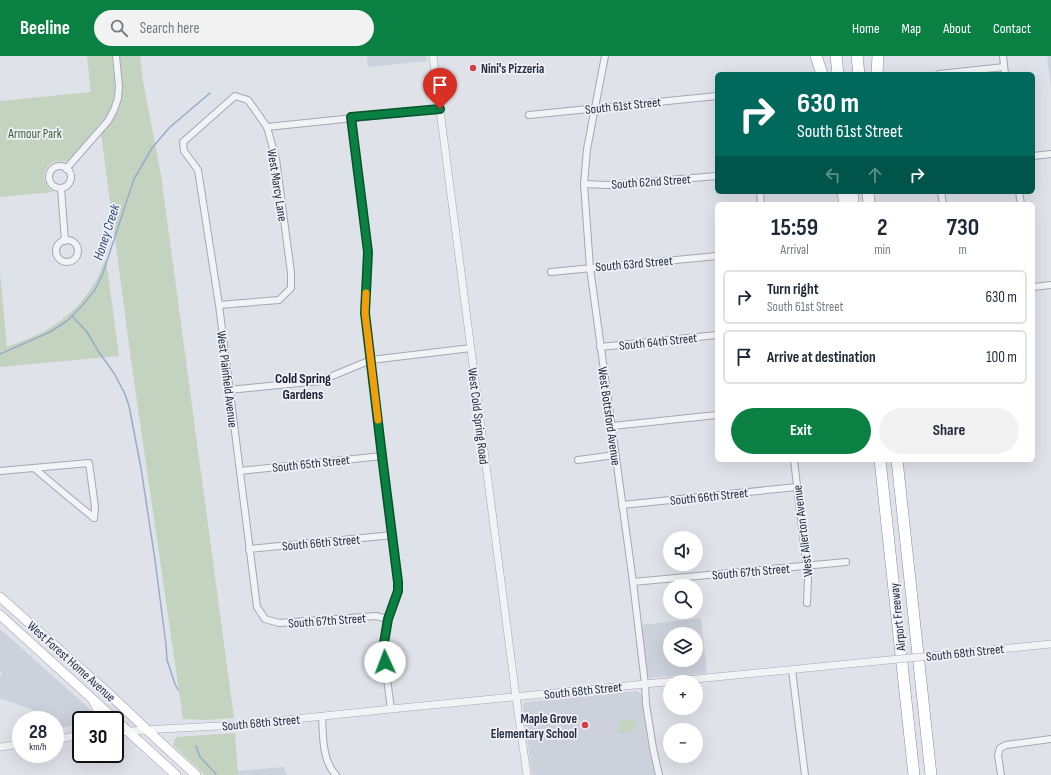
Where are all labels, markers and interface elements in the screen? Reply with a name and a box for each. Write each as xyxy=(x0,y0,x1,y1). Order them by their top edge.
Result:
search box xyxy=(94,10,374,46)
text: Beeline xyxy=(20,17,70,40)
icon: search xyxy=(108,17,130,39)
text: Search here xyxy=(140,19,199,38)
text: Home xyxy=(852,20,880,37)
text: Map xyxy=(902,20,921,37)
text: About xyxy=(943,20,971,37)
text: Contact xyxy=(993,20,1031,37)
place label: Nini's Pizzeria xyxy=(481,61,544,77)
marker: Nini's Pizzeria xyxy=(468,63,478,73)
pin xyxy=(423,68,457,109)
icon: arrive xyxy=(429,74,451,96)
text: 630 m xyxy=(797,87,859,120)
icon: right xyxy=(731,88,783,140)
street label: South 61st Street xyxy=(584,94,662,118)
text: South 61st Street xyxy=(797,121,903,142)
park label: Armour Park xyxy=(7,126,62,142)
street label: West Marcy Lane xyxy=(263,148,291,223)
icon: left xyxy=(822,164,844,186)
icon: ahead xyxy=(864,164,886,186)
icon: right xyxy=(906,164,928,186)
street label: South 62nd Street xyxy=(611,171,691,193)
water label: Honey Creek xyxy=(89,201,124,262)
text: 15:59 xyxy=(771,213,818,242)
text: 2 xyxy=(877,213,888,242)
text: 730 xyxy=(946,213,979,242)
text: Arrival xyxy=(781,242,809,258)
text: min xyxy=(874,242,890,258)
text: m xyxy=(959,242,967,258)
street label: South 63rd Street xyxy=(595,253,673,275)
text: Turn right xyxy=(767,280,819,299)
icon: right xyxy=(733,286,755,308)
text: 630 m xyxy=(985,288,1017,307)
text: South 61st Street xyxy=(767,299,843,315)
street label: West Plainfield Avenue xyxy=(213,330,241,429)
street label: South 64th Street xyxy=(618,330,698,354)
icon: arrive xyxy=(733,346,755,368)
text: Arrive at destination xyxy=(767,348,876,367)
text: 100 m xyxy=(986,348,1017,367)
street label: West Bottsford Avenue xyxy=(594,366,624,467)
street label: West Cold Spring Road xyxy=(464,367,492,465)
district label: Cold Spring Gardens xyxy=(275,370,331,403)
button: Exit xyxy=(731,408,871,454)
button: Share xyxy=(879,408,1019,454)
street label: South 65th Street xyxy=(272,452,351,476)
street label: West Allerton Avenue xyxy=(789,484,817,578)
street label: South 66th Street xyxy=(669,485,749,509)
map controls xyxy=(663,531,703,763)
button: sound xyxy=(663,531,703,571)
street label: South 66th Street xyxy=(281,532,361,554)
street label: South 67th Street xyxy=(712,561,791,583)
button: search xyxy=(663,579,703,619)
street label: Airport Freeway xyxy=(886,582,910,653)
street label: South 67th Street xyxy=(288,610,367,632)
street label: West Forest Home Avenue xyxy=(24,618,119,706)
button: layers xyxy=(663,627,703,667)
position arrow xyxy=(364,641,406,683)
street label: South 68th Street xyxy=(925,641,1005,665)
button: + xyxy=(663,675,703,715)
street label: South 68th Street xyxy=(543,679,623,703)
speed limit sign: 30 xyxy=(72,711,124,763)
place label: Maple Grove Elementary School xyxy=(491,711,577,742)
street label: South 68th Street xyxy=(221,712,301,734)
text: 28 xyxy=(29,720,47,744)
marker: Maple Grove Elementary School xyxy=(580,720,590,730)
button: − xyxy=(663,723,703,763)
text: km/h xyxy=(29,741,47,753)

